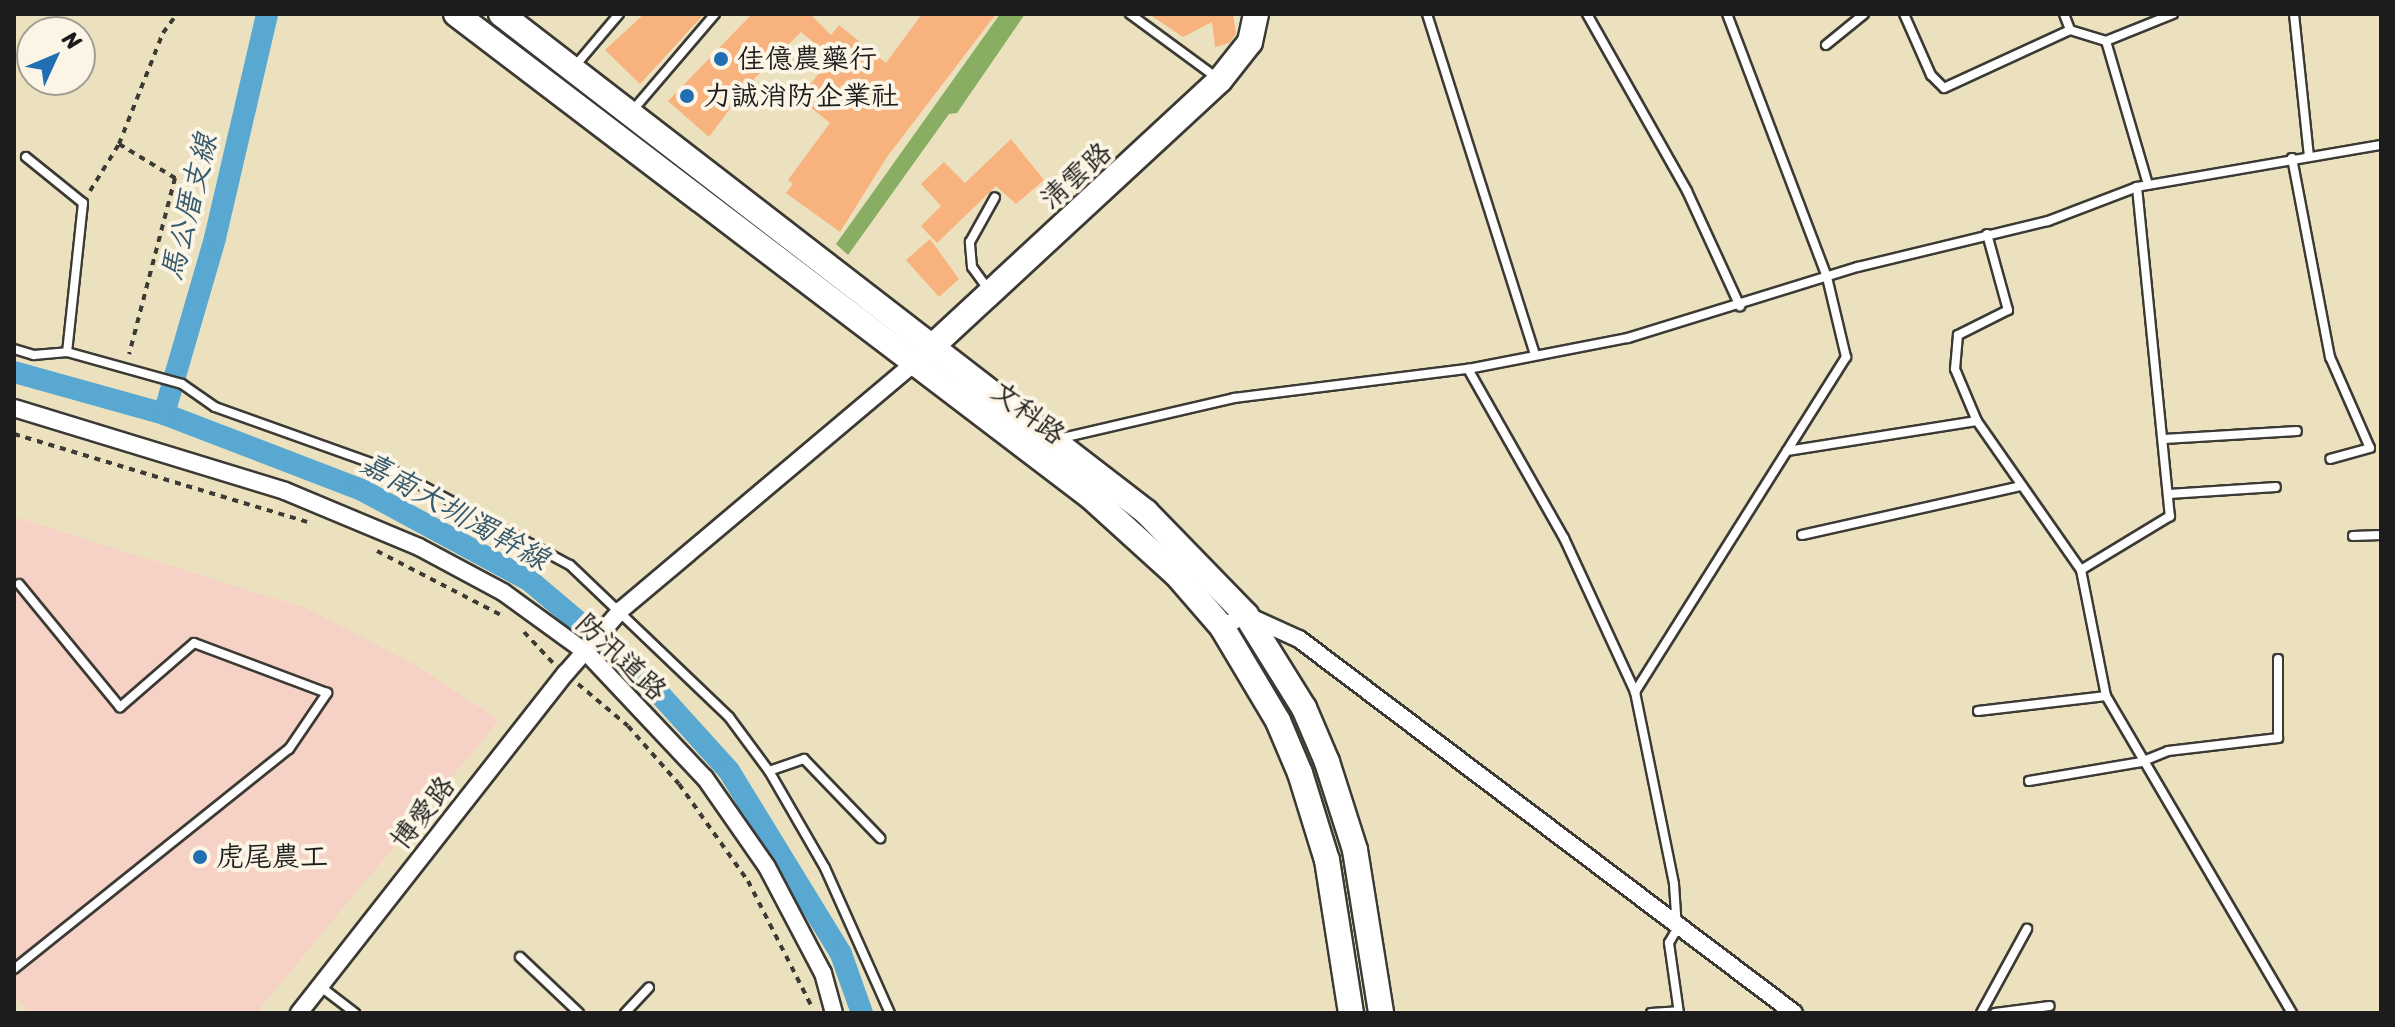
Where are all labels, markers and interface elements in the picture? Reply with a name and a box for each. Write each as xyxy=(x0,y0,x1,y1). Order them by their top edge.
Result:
north arrow xyxy=(16,16,96,96)
text: N xyxy=(53,21,92,59)
place label: 佳億農藥行 xyxy=(737,42,877,76)
marker: 佳億農藥行 xyxy=(712,50,730,68)
place label: 力誠消防企業社 xyxy=(703,79,899,113)
marker: 力誠消防企業社 xyxy=(678,87,696,105)
water label: 馬公厝支線 xyxy=(153,130,225,284)
street label: 清雲路 xyxy=(1034,135,1118,217)
street label: 文科路 xyxy=(984,374,1072,452)
water label: 嘉南大圳濁幹線 xyxy=(354,444,556,578)
street label: 防汛道路 xyxy=(569,607,673,707)
street label: 博愛路 xyxy=(384,770,462,856)
place label: 虎尾農工 xyxy=(216,840,328,874)
marker: 虎尾農工 xyxy=(191,848,209,866)

